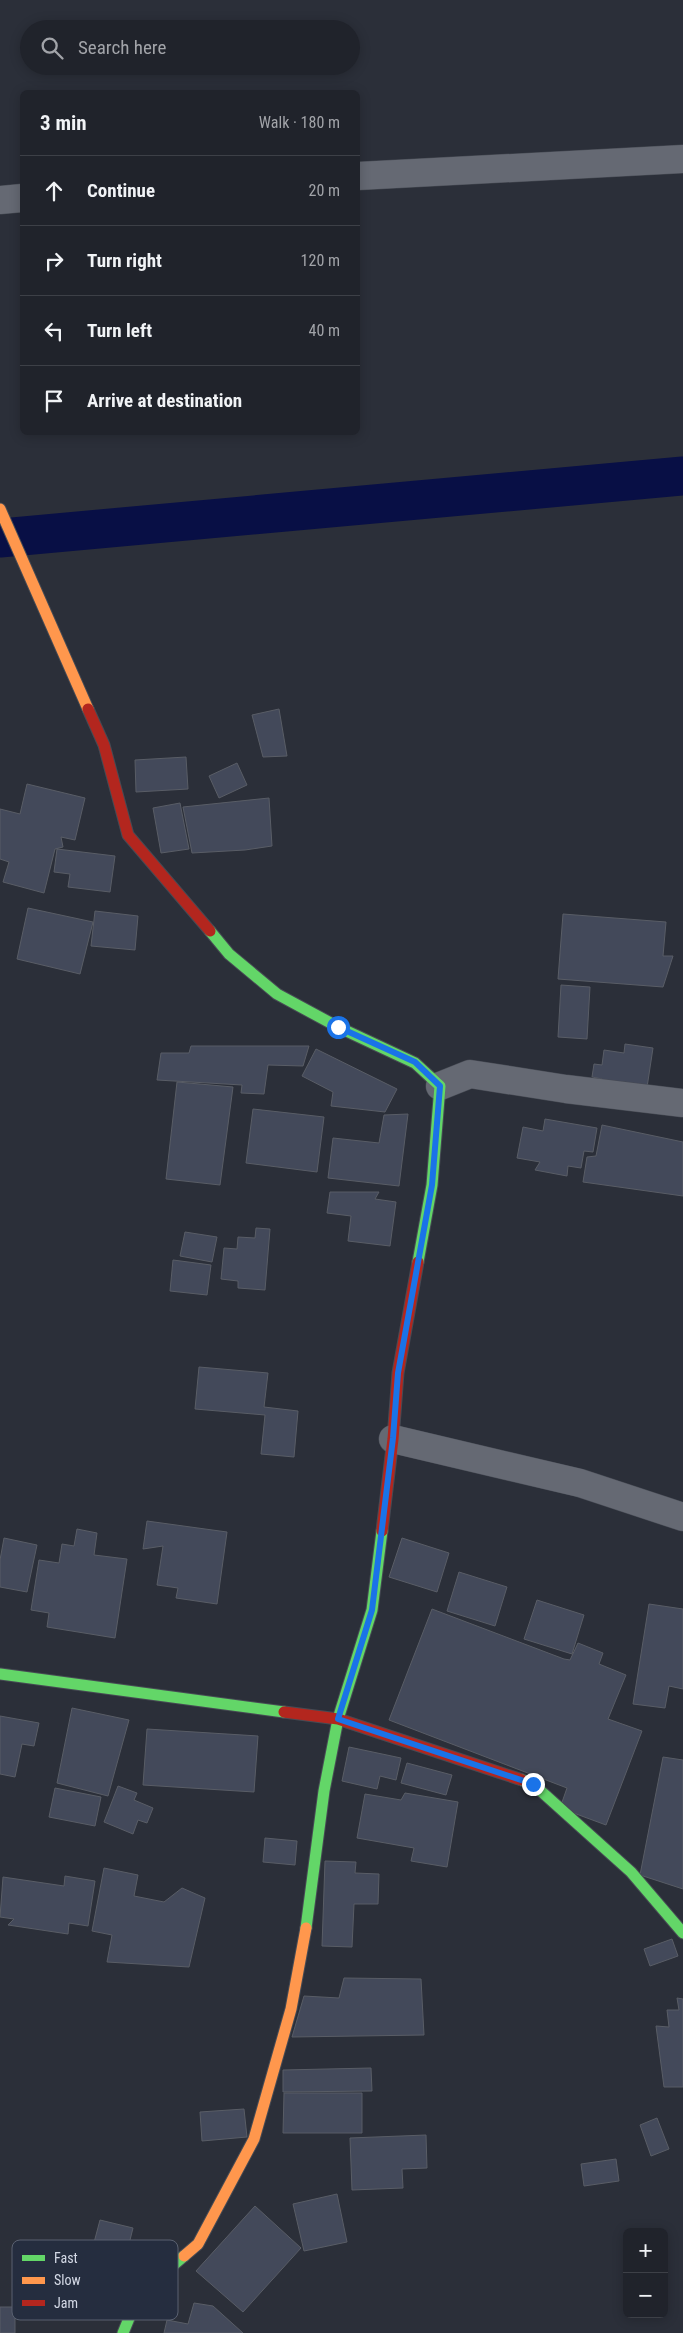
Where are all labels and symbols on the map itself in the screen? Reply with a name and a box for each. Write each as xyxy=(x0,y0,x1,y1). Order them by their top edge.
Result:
route start xyxy=(327,1016,350,1039)
route end xyxy=(522,1773,545,1796)
legend xyxy=(12,2240,178,2320)
text: Fast xyxy=(54,2250,78,2266)
text: Slow xyxy=(54,2272,81,2288)
text: Jam xyxy=(54,2295,78,2311)

